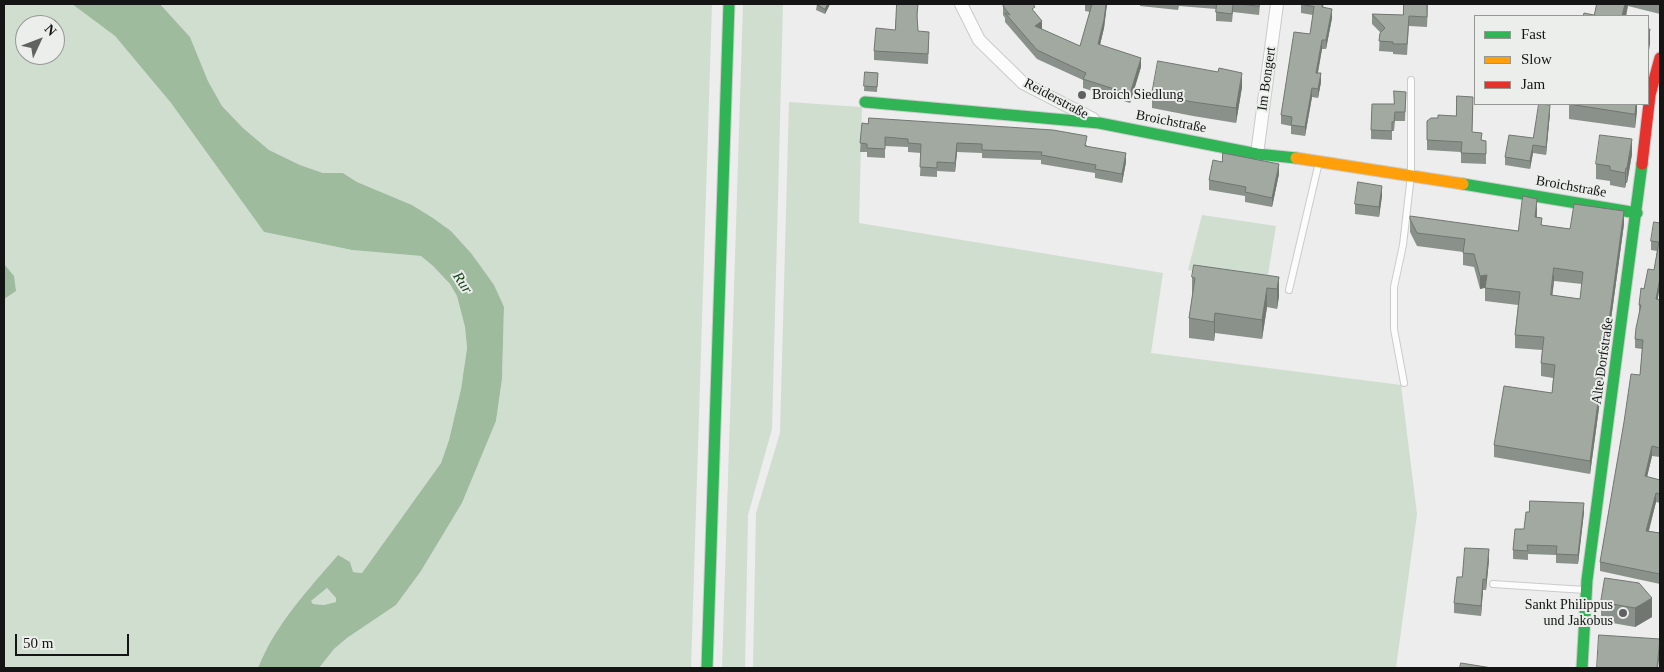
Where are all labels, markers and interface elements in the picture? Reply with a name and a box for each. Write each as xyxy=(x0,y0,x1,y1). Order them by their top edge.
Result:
north arrow xyxy=(15,15,65,65)
legend xyxy=(1474,15,1649,105)
text: N xyxy=(42,21,60,39)
text: Fast xyxy=(1521,26,1546,42)
street label: Im Bongert xyxy=(1254,46,1280,112)
text: Slow xyxy=(1521,51,1552,67)
street label: Reiderstraße xyxy=(1021,75,1091,123)
text: Jam xyxy=(1521,76,1545,92)
place label: Broich Siedlung xyxy=(1092,87,1183,103)
marker: Broich Siedlung xyxy=(1076,89,1088,101)
street label: Broichstraße xyxy=(1134,107,1208,137)
street label: Broichstraße xyxy=(1534,173,1608,201)
water label: Rur xyxy=(448,269,476,297)
street label: Alte Dorfstraße xyxy=(1589,317,1617,405)
place label: Sankt Philippus und Jakobus xyxy=(1525,597,1613,630)
marker: Sankt Philippus und Jakobus xyxy=(1617,607,1629,619)
scale bar xyxy=(18,624,131,656)
text: 50 m xyxy=(23,635,53,651)

